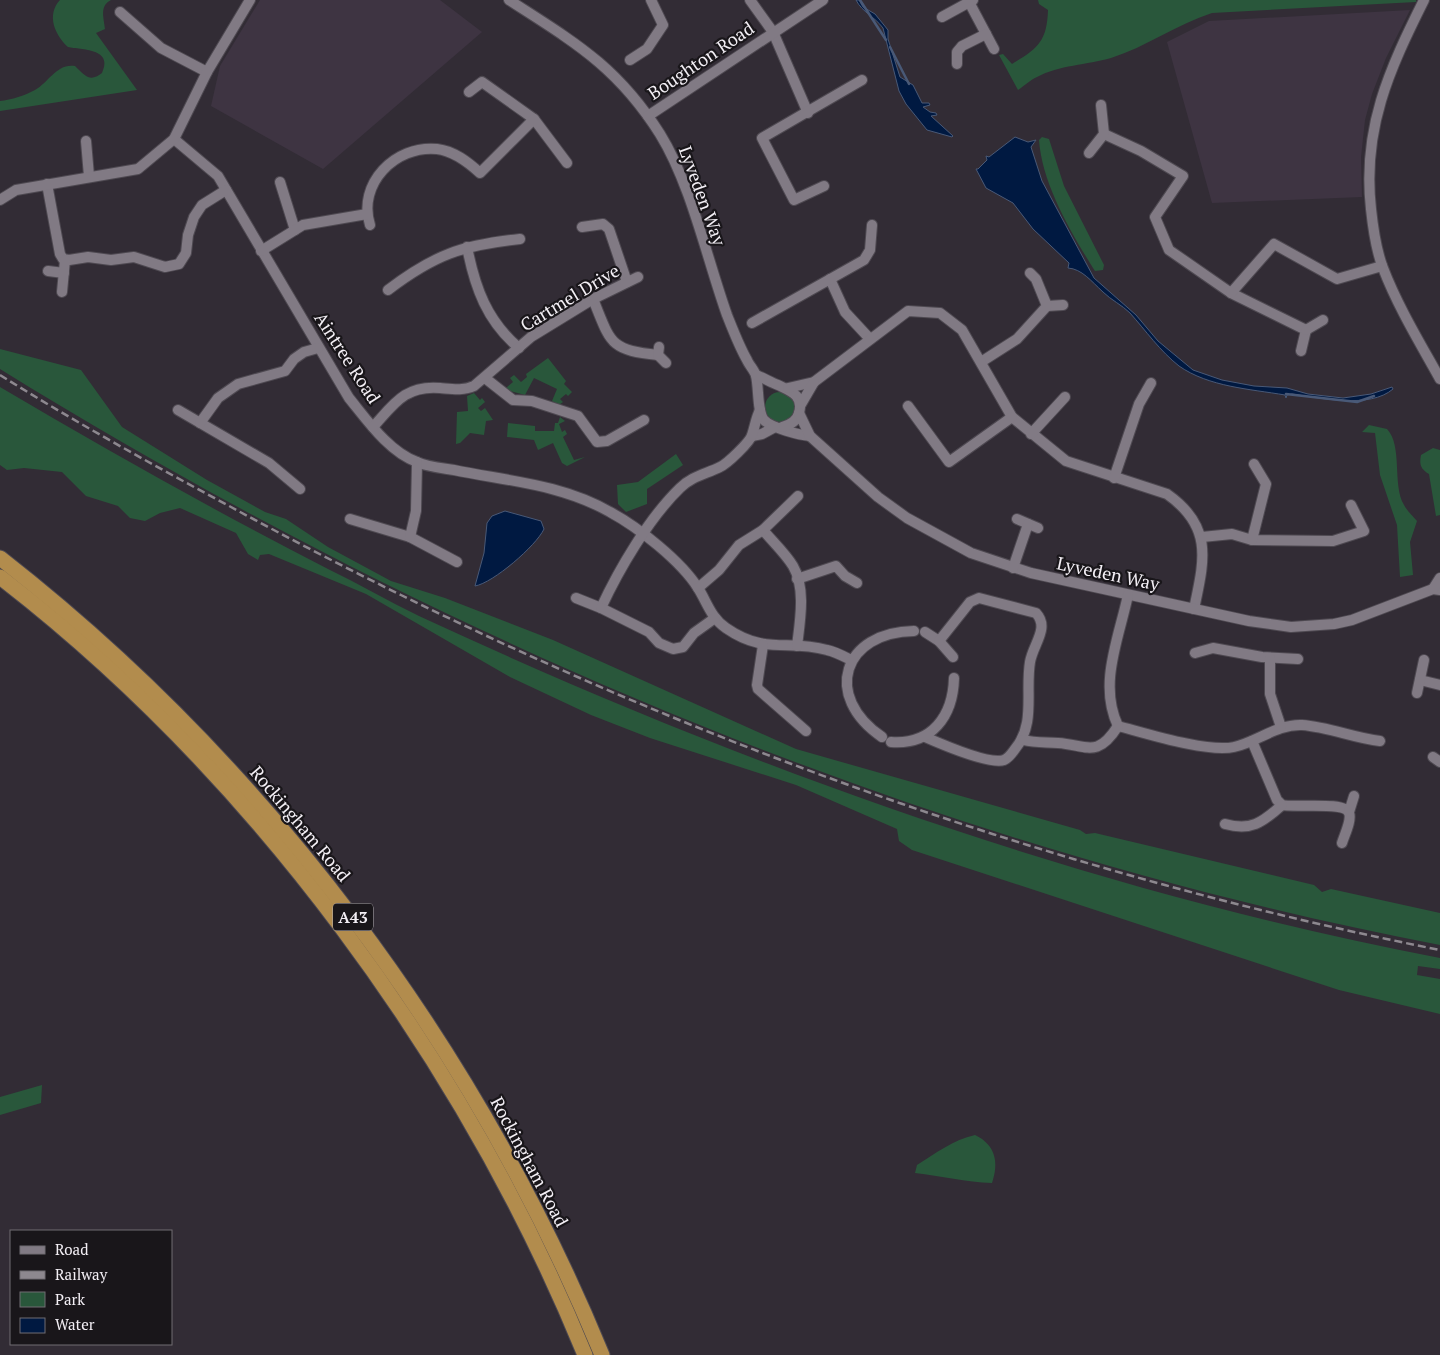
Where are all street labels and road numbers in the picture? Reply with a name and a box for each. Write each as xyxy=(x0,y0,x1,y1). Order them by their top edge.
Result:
street label: Boughton Road xyxy=(643,16,758,105)
street label: Lyveden Way xyxy=(674,142,732,250)
street label: Cartmel Drive xyxy=(515,258,623,336)
street label: Aintree Road xyxy=(309,307,386,408)
street label: Lyveden Way xyxy=(1055,550,1163,596)
street label: Rockingham Road xyxy=(245,760,356,886)
road number: A43 xyxy=(333,904,373,930)
street label: Rockingham Road xyxy=(485,1092,574,1231)

